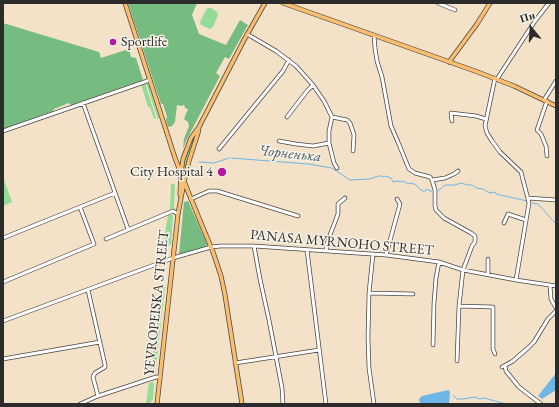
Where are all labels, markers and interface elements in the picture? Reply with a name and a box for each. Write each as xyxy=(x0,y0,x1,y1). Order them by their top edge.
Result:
north arrow xyxy=(511,8,551,48)
text: Пн xyxy=(518,8,537,26)
place label: Sportlife xyxy=(121,34,167,50)
marker: Sportlife xyxy=(108,37,118,47)
water label: Чорненька xyxy=(258,142,322,166)
place label: City Hospital 4 xyxy=(130,164,213,180)
marker: City Hospital 4 xyxy=(216,166,228,178)
street label: PANASA MYRNOHO STREET xyxy=(249,227,435,259)
street label: YEVROPEISKA STREET xyxy=(141,230,173,376)

